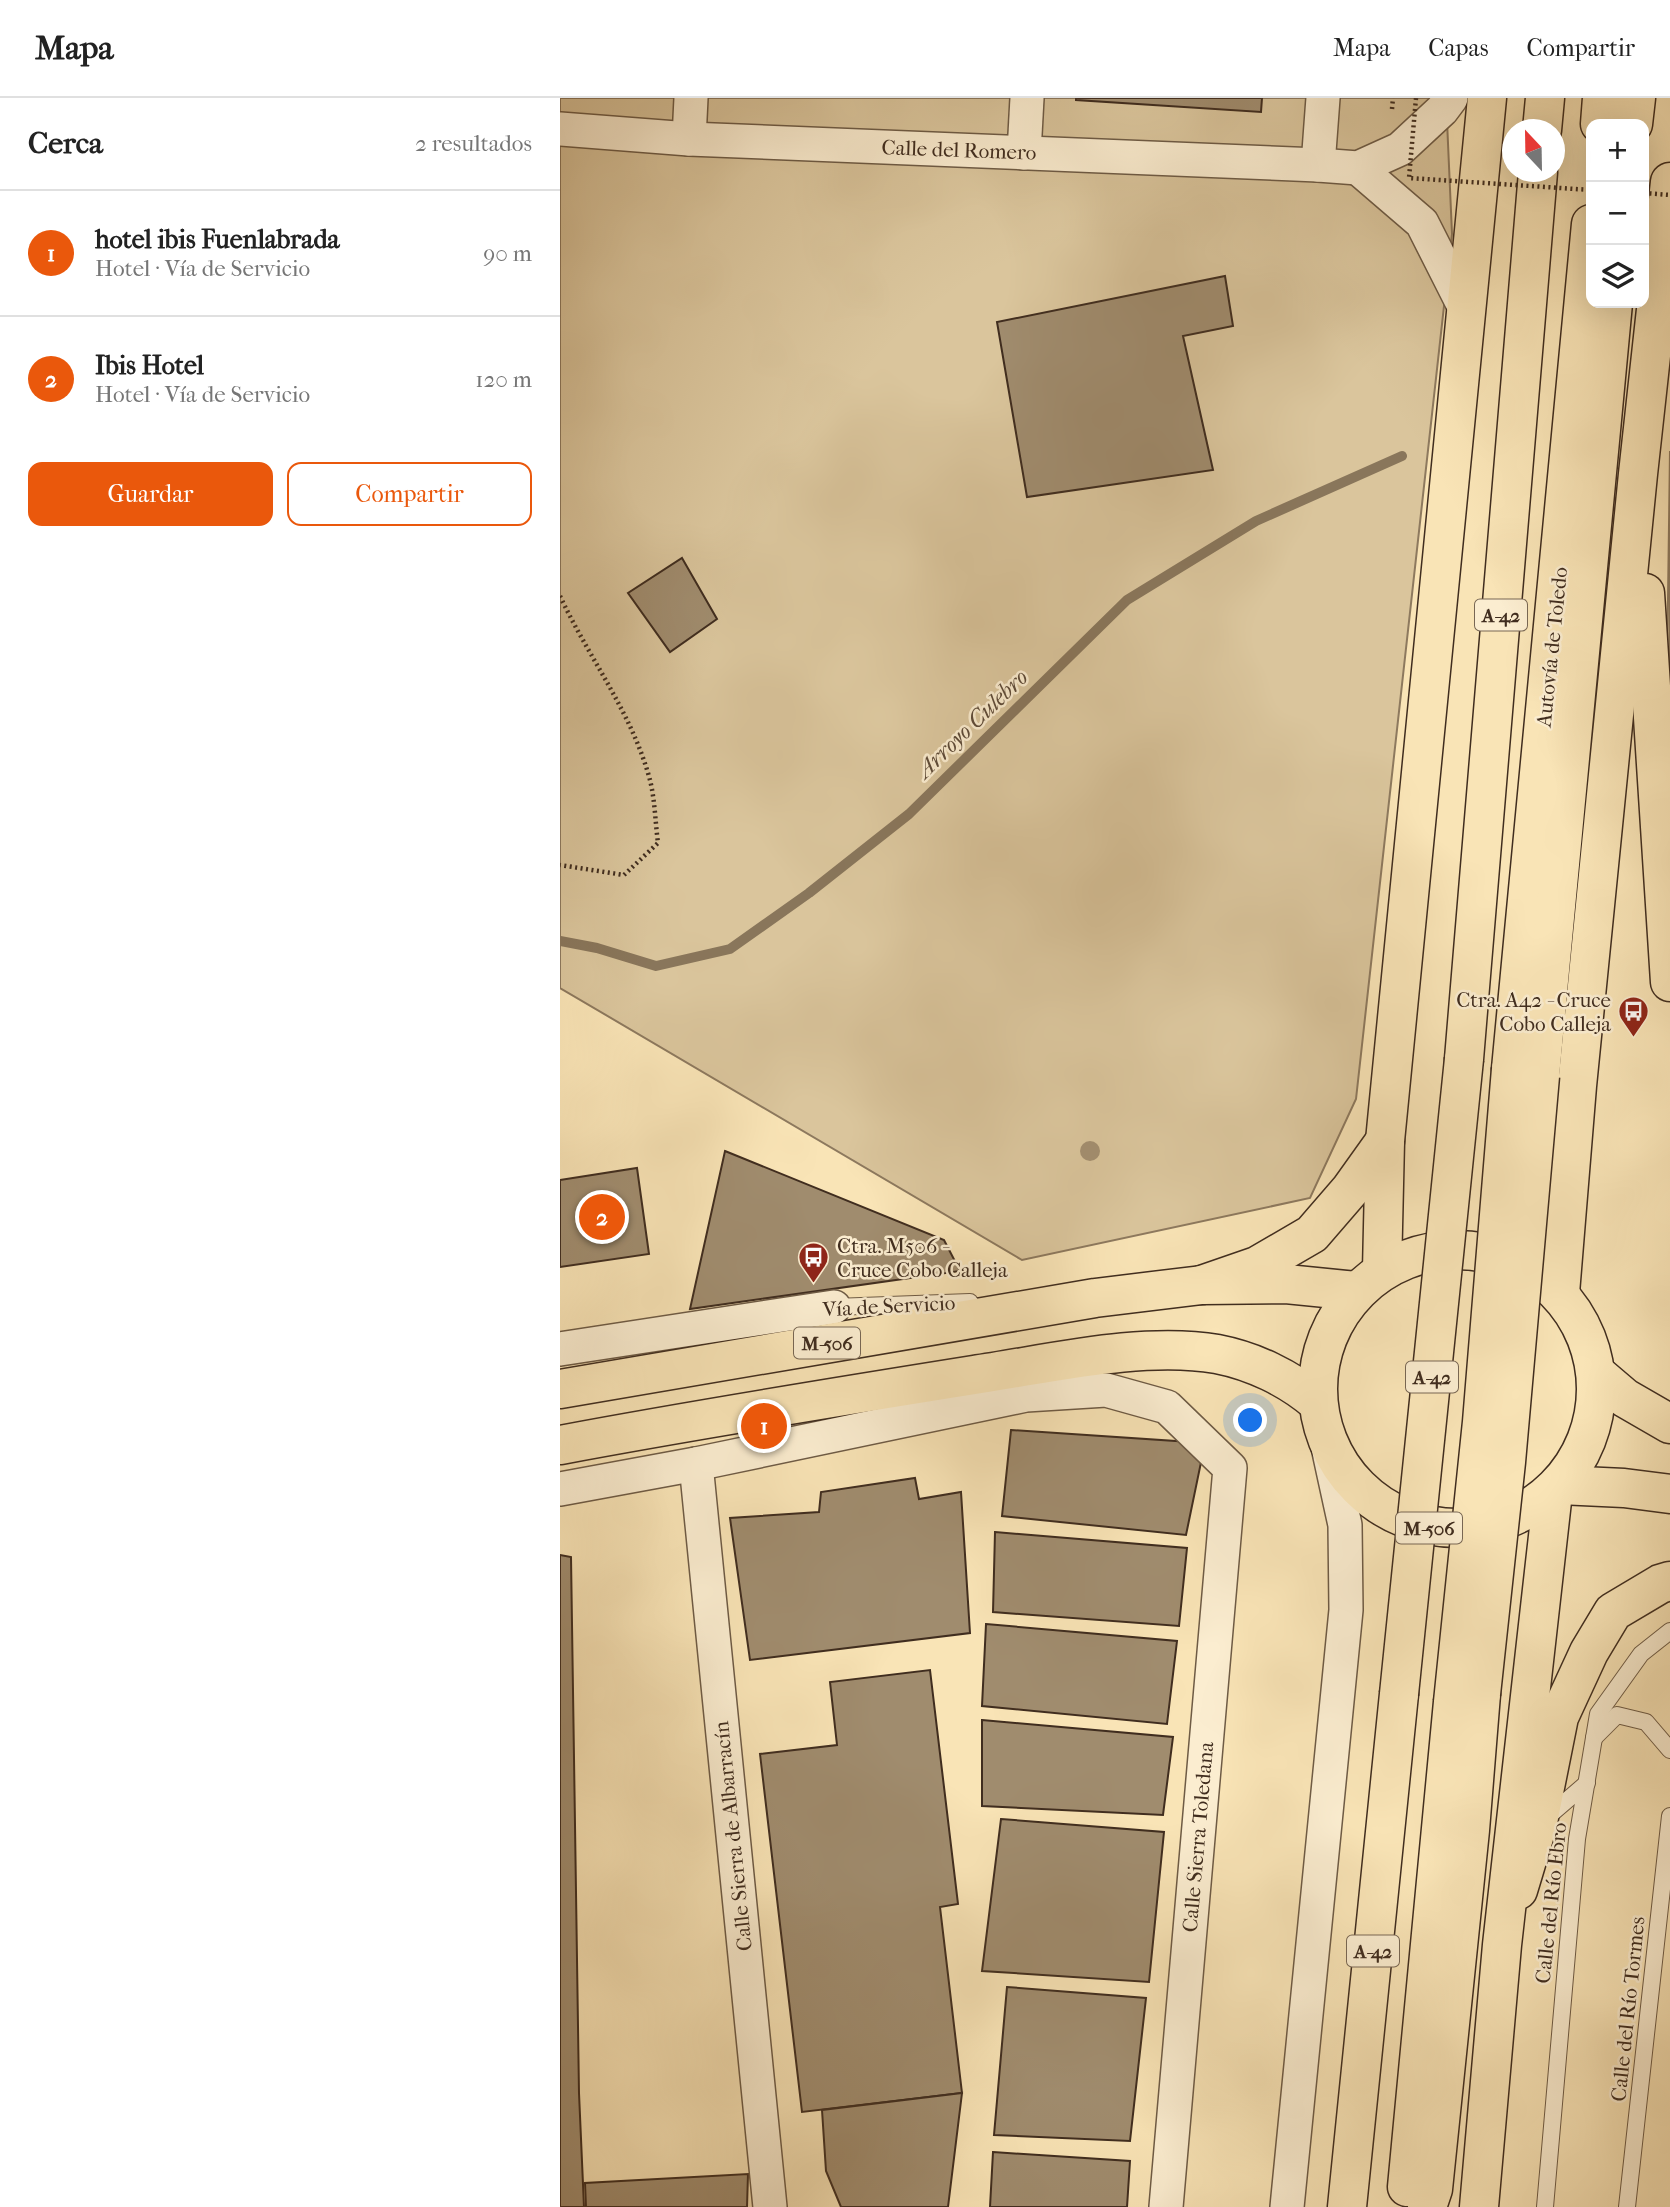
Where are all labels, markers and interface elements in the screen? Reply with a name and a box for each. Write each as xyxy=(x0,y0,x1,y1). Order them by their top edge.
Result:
text: Mapa xyxy=(35,29,114,68)
text: Mapa xyxy=(1333,34,1390,62)
text: Capas xyxy=(1428,34,1489,62)
text: Compartir xyxy=(1527,34,1635,62)
north arrow xyxy=(1502,119,1565,182)
map controls xyxy=(1586,119,1649,308)
button: + xyxy=(1586,119,1649,182)
text: Cerca xyxy=(28,126,103,161)
text: 2 resultados xyxy=(415,130,532,157)
street label: Calle del Romero xyxy=(881,135,1037,165)
button: − xyxy=(1586,182,1649,245)
text: hotel ibis Fuenlabrada xyxy=(95,224,340,255)
text: 1 xyxy=(47,240,55,267)
text: 90 m xyxy=(483,240,532,267)
button: layers xyxy=(1586,245,1649,308)
text: Hotel · Vía de Servicio xyxy=(95,255,310,282)
text: Ibis Hotel xyxy=(95,350,204,381)
text: 2 xyxy=(45,366,57,393)
text: 120 m xyxy=(475,366,532,393)
text: Hotel · Vía de Servicio xyxy=(95,381,310,408)
button: Guardar xyxy=(28,462,273,526)
button: Compartir xyxy=(287,462,532,526)
street label: Autovía de Toledo xyxy=(1532,566,1572,729)
road number: A-42 xyxy=(1475,600,1527,630)
water label: Arroyo Culebro xyxy=(909,664,1034,785)
place label: Ctra. A42 - Cruce Cobo Calleja xyxy=(1456,988,1611,1036)
bus stop icon: Ctra. A42 - Cruce Cobo Calleja xyxy=(1617,995,1651,1039)
pin: 2 xyxy=(579,1191,625,1243)
place label: Ctra. M506 - Cruce Cobo Calleja xyxy=(837,1234,1008,1282)
bus stop icon: Ctra. M506 - Cruce Cobo Calleja xyxy=(797,1241,831,1285)
street label: Vía de Servicio xyxy=(821,1291,956,1322)
road number: M-506 xyxy=(794,1328,860,1358)
road number: A-42 xyxy=(1406,1362,1458,1392)
pin: 1 xyxy=(741,1400,787,1452)
your location xyxy=(1233,1403,1267,1437)
road number: M-506 xyxy=(1396,1512,1462,1544)
street label: Calle Sierra de Albarracín xyxy=(709,1720,757,1952)
street label: Calle Sierra Toledana xyxy=(1178,1740,1218,1933)
street label: Calle del Río Ebro xyxy=(1531,1821,1571,1985)
street label: Calle del Río Tormes xyxy=(1606,1915,1650,2103)
road number: A-42 xyxy=(1347,1936,1399,1966)

